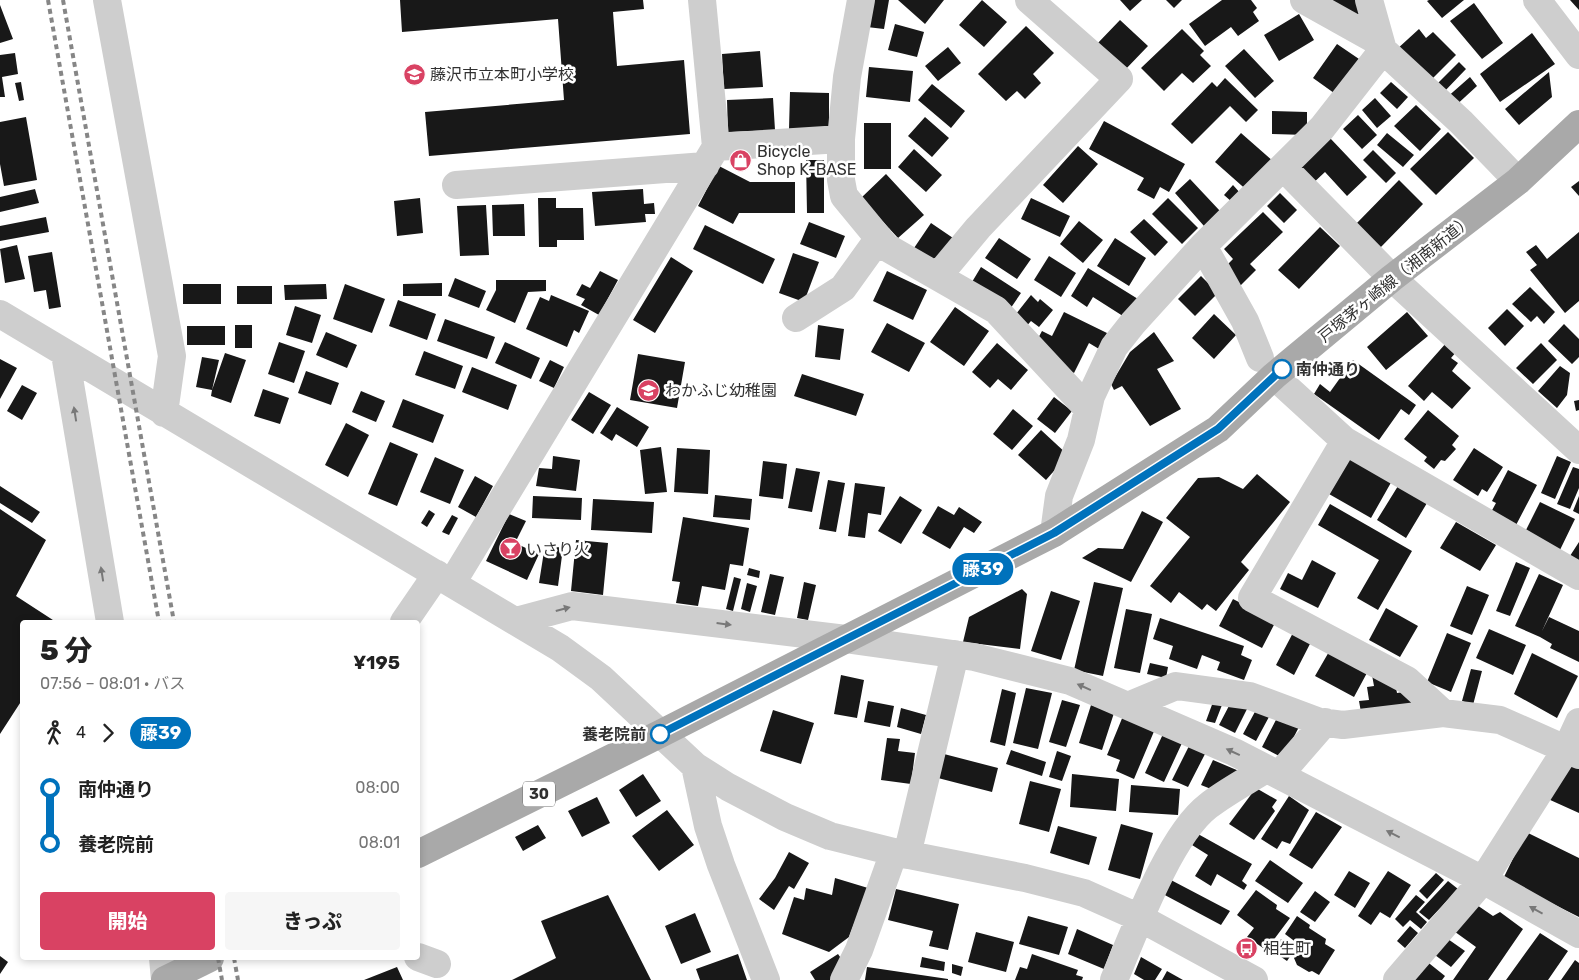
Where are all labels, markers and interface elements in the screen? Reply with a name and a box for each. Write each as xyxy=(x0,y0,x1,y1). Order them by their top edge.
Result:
school or university icon: 藤沢市立本町小学校 xyxy=(402,62,426,86)
place label: 藤沢市立本町小学校 xyxy=(430,65,574,84)
place label: Bicycle Shop K-BASE xyxy=(757,142,856,179)
shop icon: Bicycle Shop K-BASE xyxy=(729,148,753,172)
street label: 戸塚茅ヶ崎線（湘南新道） xyxy=(1315,211,1476,346)
marker: 南仲通り xyxy=(1272,359,1292,379)
place label: 南仲通り xyxy=(1296,360,1360,379)
school or university icon: わかふじ幼稚園 xyxy=(637,378,661,402)
place label: わかふじ幼稚園 xyxy=(665,381,777,400)
one-way arrow xyxy=(71,406,79,422)
bar icon: いさり火 xyxy=(498,537,522,561)
place label: いさり火 xyxy=(526,540,590,559)
line badge: 藤39 xyxy=(954,553,1012,585)
text: 藤39 xyxy=(962,558,1004,580)
one-way arrow xyxy=(97,566,105,582)
one-way arrow xyxy=(555,604,570,612)
one-way arrow xyxy=(716,620,732,628)
text: 5 分 xyxy=(40,634,92,667)
text: ¥195 xyxy=(353,651,400,674)
text: 07:56 – 08:01 · バス xyxy=(40,674,185,693)
one-way arrow xyxy=(1077,682,1091,690)
icon: walk xyxy=(40,719,68,747)
icon: forward xyxy=(94,719,122,747)
text: 藤39 xyxy=(140,722,181,744)
text: 4 xyxy=(76,723,86,742)
marker: 養老院前 xyxy=(650,724,670,744)
place label: 養老院前 xyxy=(582,725,646,744)
one-way arrow xyxy=(1225,748,1240,756)
text: 南仲通り xyxy=(78,778,154,801)
text: 08:00 xyxy=(355,778,400,797)
road number: 30 xyxy=(523,782,555,806)
one-way arrow xyxy=(1386,830,1400,838)
text: 養老院前 xyxy=(78,833,154,856)
text: 08:01 xyxy=(359,833,400,852)
button: 開始 xyxy=(40,892,215,950)
button: きっぷ xyxy=(225,892,400,950)
one-way arrow xyxy=(1529,906,1544,914)
bus stop icon: 相生町 xyxy=(1235,936,1259,960)
place label: 相生町 xyxy=(1263,939,1311,958)

